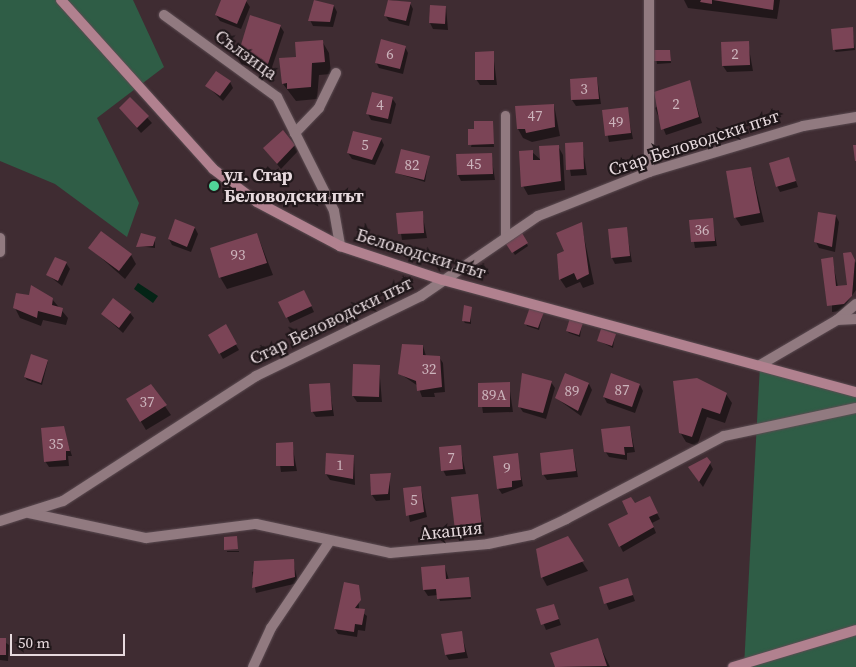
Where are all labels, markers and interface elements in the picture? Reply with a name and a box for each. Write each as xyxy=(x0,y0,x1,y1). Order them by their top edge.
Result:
street label: Сълзица xyxy=(211,25,281,85)
house number: 6 xyxy=(386,45,394,63)
house number: 2 xyxy=(731,45,739,63)
house number: 3 xyxy=(580,80,588,98)
house number: 2 xyxy=(672,95,680,113)
house number: 4 xyxy=(376,96,384,114)
street label: Стар Беловодски път xyxy=(606,105,782,181)
house number: 47 xyxy=(528,107,542,125)
house number: 49 xyxy=(609,113,623,131)
house number: 5 xyxy=(361,136,369,154)
house number: 45 xyxy=(467,155,481,173)
house number: 82 xyxy=(405,156,419,174)
place label: ул. Стар Беловодски път xyxy=(224,165,364,208)
marker: ул. Стар Беловодски път xyxy=(208,180,220,192)
house number: 36 xyxy=(695,221,709,239)
street label: Беловодски път xyxy=(354,224,488,284)
house number: 93 xyxy=(231,246,245,264)
street label: Стар Беловодски път xyxy=(246,272,416,370)
house number: 32 xyxy=(422,360,436,378)
house number: 87 xyxy=(615,381,629,399)
house number: 89 xyxy=(565,382,579,400)
house number: 89А xyxy=(482,386,506,404)
house number: 37 xyxy=(140,393,154,411)
house number: 35 xyxy=(49,435,63,453)
house number: 7 xyxy=(447,449,455,467)
house number: 1 xyxy=(336,456,344,474)
house number: 9 xyxy=(503,459,511,477)
house number: 5 xyxy=(410,491,418,509)
street label: Акация xyxy=(418,517,484,545)
scale bar xyxy=(12,624,128,656)
text: 50 m xyxy=(18,632,50,653)

